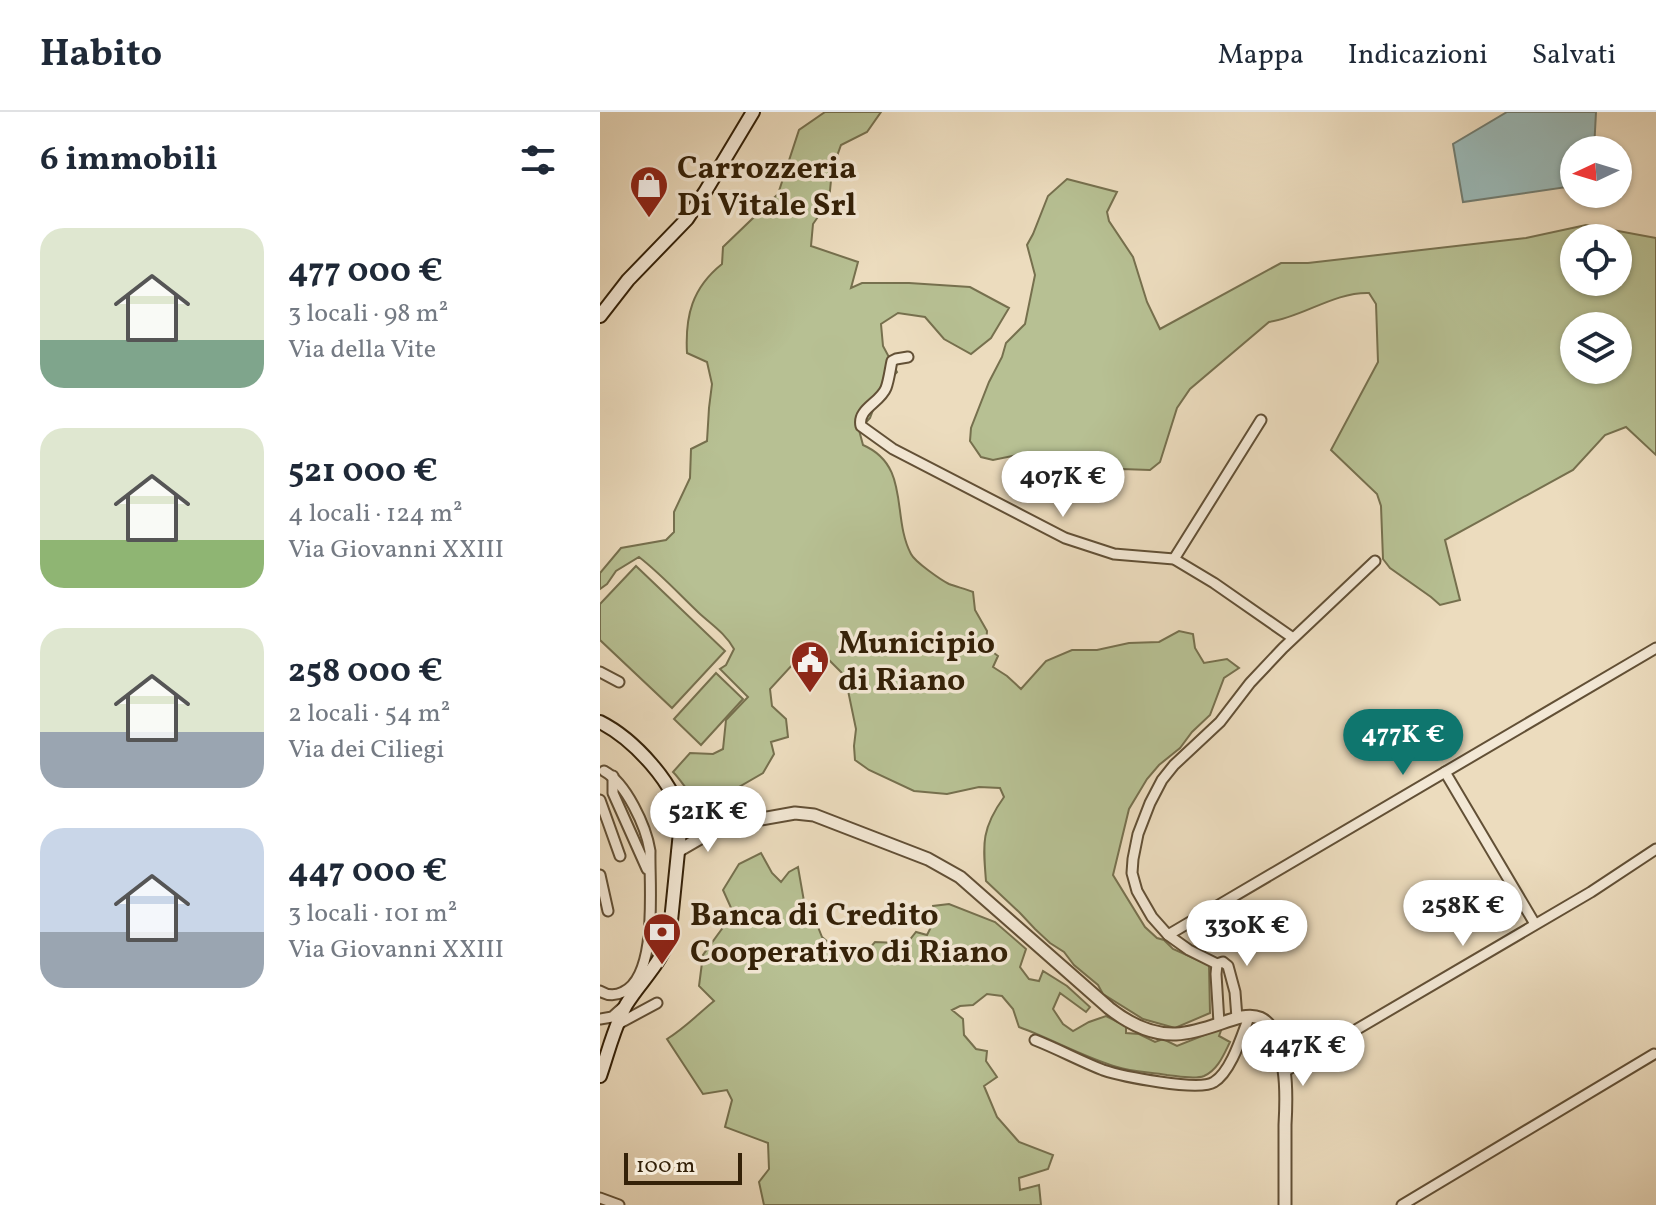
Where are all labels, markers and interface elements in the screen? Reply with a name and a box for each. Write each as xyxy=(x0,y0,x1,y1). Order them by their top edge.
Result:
text: Habito xyxy=(40,29,162,82)
text: Mappa xyxy=(1218,36,1304,75)
text: Indicazioni xyxy=(1348,36,1488,75)
text: Salvati xyxy=(1532,36,1616,75)
north arrow xyxy=(1560,136,1632,208)
map controls xyxy=(1560,136,1632,384)
text: 6 immobili xyxy=(40,137,218,184)
icon: filters xyxy=(516,138,560,182)
place label: Carrozzeria Di Vitale Srl xyxy=(677,148,857,229)
shop icon: Carrozzeria Di Vitale Srl xyxy=(628,164,670,219)
button: locate xyxy=(1560,224,1632,296)
text: 477 000 € xyxy=(288,249,443,296)
icon: home xyxy=(104,260,200,356)
text: 3 locali · 98 m² xyxy=(288,296,448,332)
button: layers xyxy=(1560,312,1632,384)
text: Via della Vite xyxy=(288,332,436,368)
text: 521 000 € xyxy=(288,449,438,496)
pin: 407K € xyxy=(998,451,1128,519)
text: 407K € xyxy=(1020,459,1106,495)
icon: home xyxy=(104,460,200,556)
text: 4 locali · 124 m² xyxy=(288,496,463,532)
text: Via Giovanni XXIII xyxy=(288,532,504,568)
place label: Municipio di Riano xyxy=(838,623,995,704)
public building icon: Municipio di Riano xyxy=(789,639,831,694)
text: 258 000 € xyxy=(288,649,443,696)
icon: home xyxy=(104,660,200,756)
text: 2 locali · 54 m² xyxy=(288,696,450,732)
pin: 477K € xyxy=(1338,709,1468,777)
text: 477K € xyxy=(1361,717,1445,753)
text: Via dei Ciliegi xyxy=(288,732,444,768)
pin: 521K € xyxy=(643,786,773,854)
text: 521K € xyxy=(668,794,748,830)
text: 447 000 € xyxy=(288,849,447,896)
icon: home xyxy=(104,860,200,956)
pin: 258K € xyxy=(1398,880,1528,948)
text: 258K € xyxy=(1421,888,1505,924)
place label: Banca di Credito Cooperativo di Riano xyxy=(690,895,1008,976)
text: 3 locali · 101 m² xyxy=(288,896,457,932)
pin: 330K € xyxy=(1182,900,1312,968)
text: 330K € xyxy=(1204,908,1290,944)
bank icon: Banca di Credito Cooperativo di Riano xyxy=(641,911,683,966)
text: Via Giovanni XXIII xyxy=(288,932,504,968)
pin: 447K € xyxy=(1238,1020,1368,1088)
text: 447K € xyxy=(1260,1028,1346,1064)
scale bar xyxy=(624,1149,742,1185)
text: 100 m xyxy=(636,1151,695,1182)

